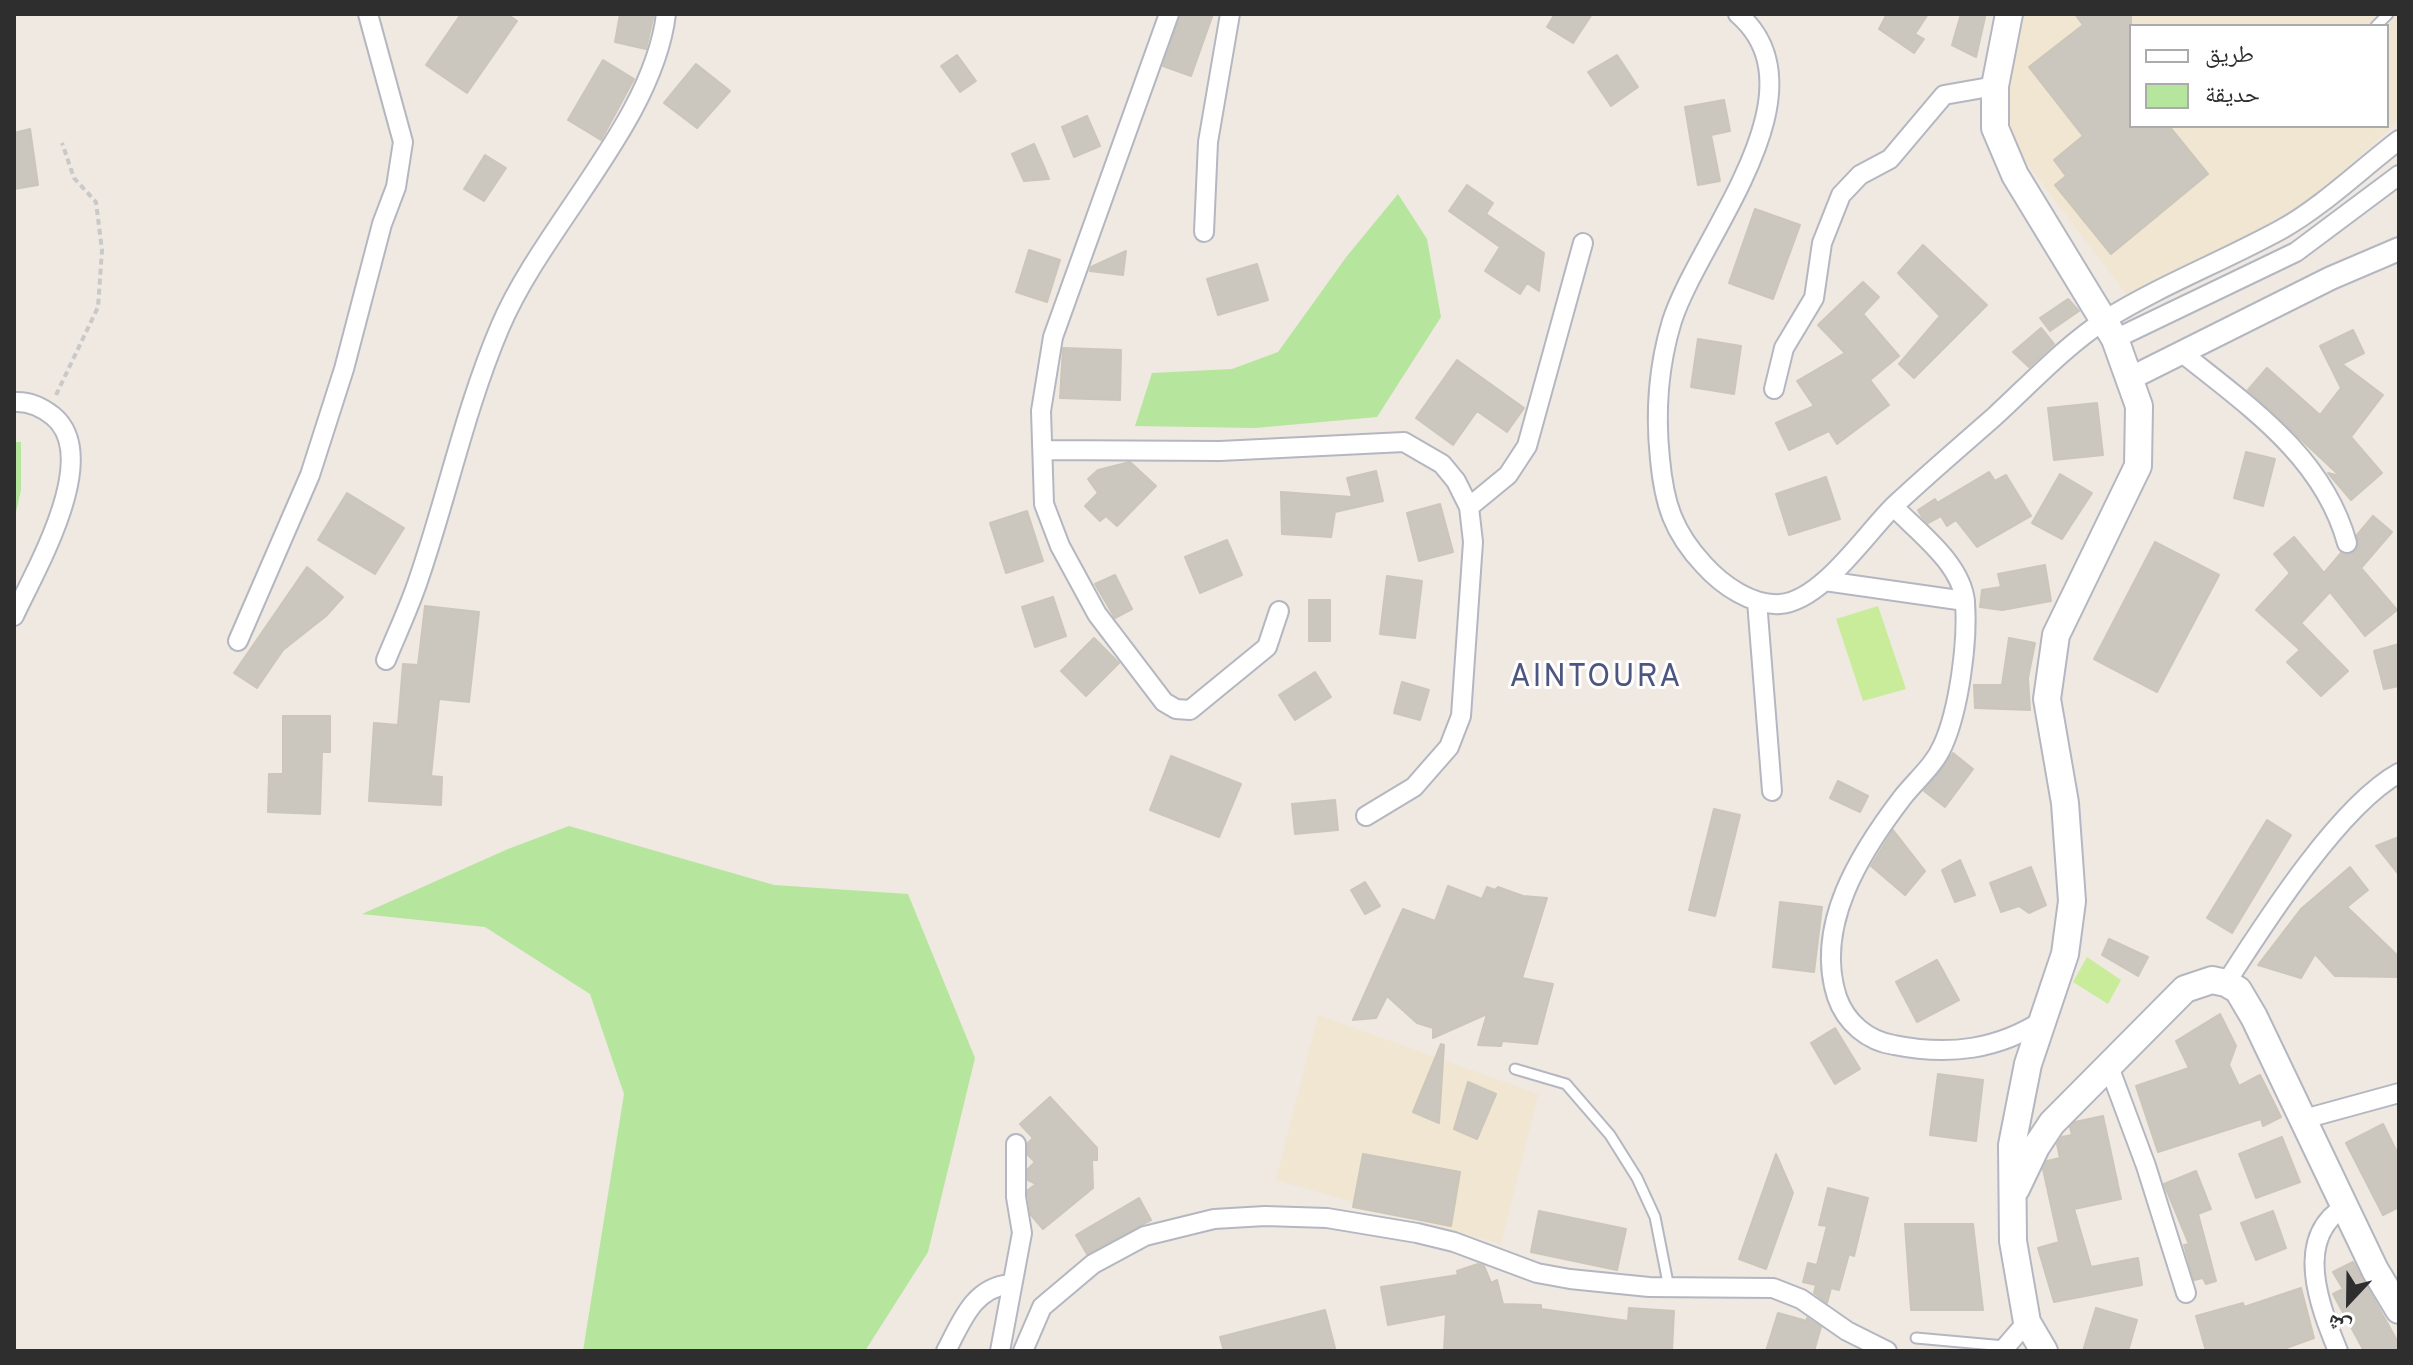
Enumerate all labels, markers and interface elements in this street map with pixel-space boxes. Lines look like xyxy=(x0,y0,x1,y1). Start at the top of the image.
legend xyxy=(2129,24,2389,128)
text: طريق xyxy=(2205,41,2254,71)
text: حديقة xyxy=(2205,81,2260,111)
district label: AINTOURA xyxy=(1509,661,1683,699)
north arrow xyxy=(2309,1261,2389,1341)
text: ش xyxy=(2324,1307,2356,1341)

